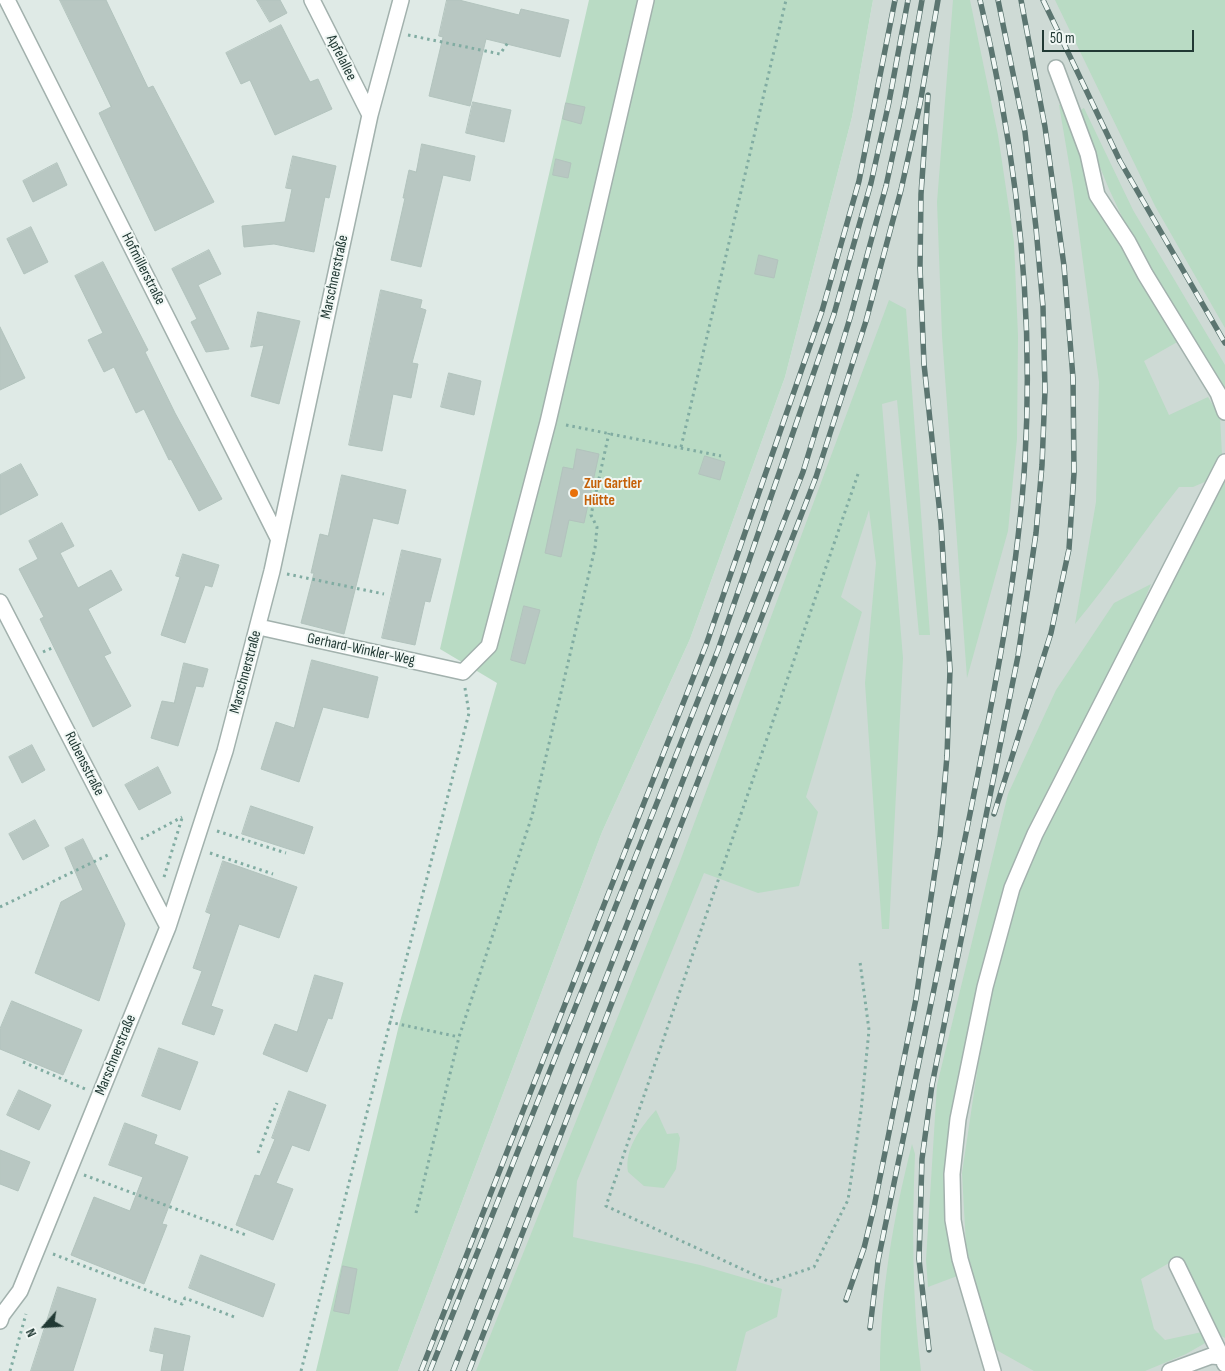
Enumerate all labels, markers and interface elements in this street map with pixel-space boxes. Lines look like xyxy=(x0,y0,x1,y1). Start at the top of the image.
scale bar xyxy=(1045,20,1198,52)
text: 50 m xyxy=(1050,29,1075,48)
street label: Apfelallee xyxy=(322,32,360,84)
street label: Hofmillerstraße xyxy=(117,230,169,308)
street label: Marschnerstraße xyxy=(317,233,353,321)
place label: Zur Gartler Hütte xyxy=(584,475,642,510)
marker: Zur Gartler Hütte xyxy=(568,487,580,499)
street label: Marschnerstraße xyxy=(226,629,266,715)
street label: Gerhard-Winkler-Weg xyxy=(305,630,417,670)
street label: Rubensstraße xyxy=(60,729,108,799)
street label: Marschnerstraße xyxy=(92,1012,140,1098)
north arrow xyxy=(20,1301,70,1351)
text: N xyxy=(22,1326,40,1340)

